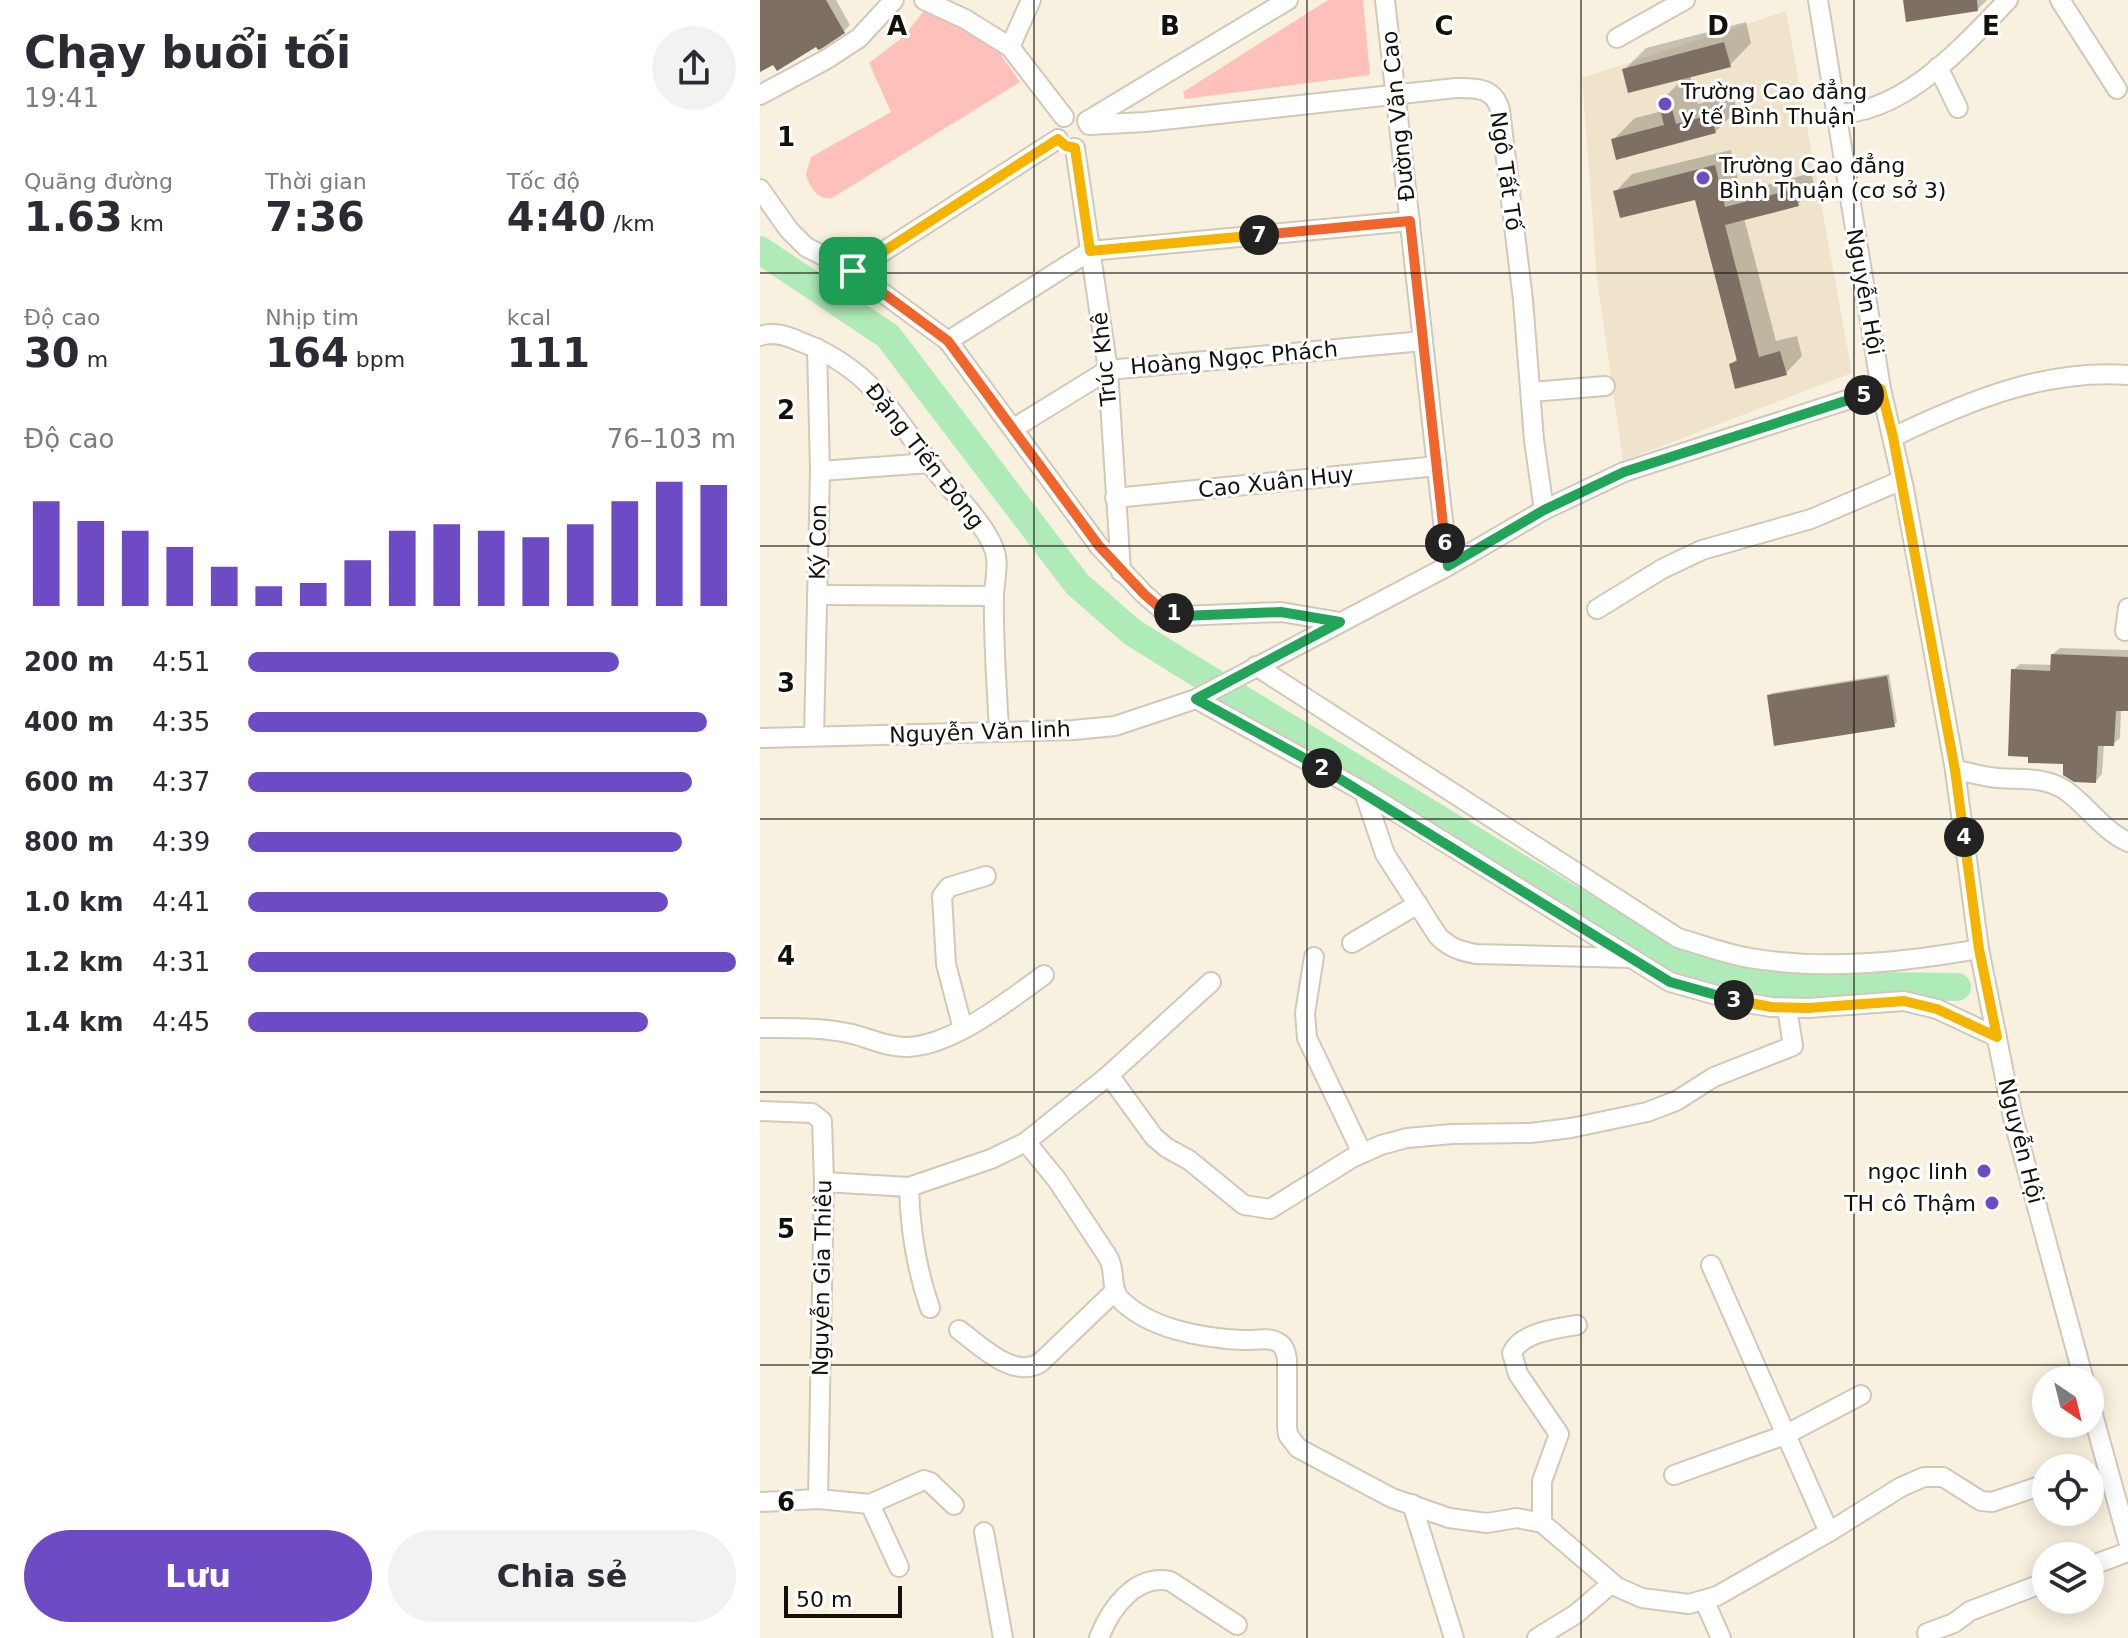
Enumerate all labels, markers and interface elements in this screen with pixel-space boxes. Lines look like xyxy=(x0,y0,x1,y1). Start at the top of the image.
text: A xyxy=(887,11,907,41)
text: B xyxy=(1160,11,1180,41)
text: C xyxy=(1434,11,1454,41)
text: D xyxy=(1707,11,1729,41)
text: E xyxy=(1982,11,2000,41)
button: share xyxy=(652,26,736,110)
text: Chạy buổi tối xyxy=(24,27,351,78)
street label: Đường Văn Cao xyxy=(1377,30,1419,202)
place label: Trường Cao đẳng y tế Bình Thuận xyxy=(1680,79,1867,129)
text: 19:41 xyxy=(24,83,99,113)
marker: Trường Cao đẳng y tế Bình Thuận xyxy=(1656,95,1674,113)
street label: Ngô Tất Tố xyxy=(1485,110,1527,233)
text: 1 xyxy=(777,122,795,152)
place label: Trường Cao đẳng Bình Thuận (cơ sở 3) xyxy=(1718,153,1946,203)
text: Quãng đường xyxy=(24,169,173,194)
text: Thời gian xyxy=(265,169,367,194)
text: Tốc độ xyxy=(507,169,580,194)
marker: Trường Cao đẳng Bình Thuận (cơ sở 3) xyxy=(1694,169,1712,187)
text: 1.63 xyxy=(24,194,123,240)
text: 7:36 xyxy=(265,194,365,240)
text: 4:40 xyxy=(507,194,606,240)
text: km xyxy=(123,211,164,236)
text: /km xyxy=(606,211,655,236)
pin: 7 xyxy=(1239,215,1279,255)
text: 7 xyxy=(1251,222,1267,247)
street label: Nguyễn Hội xyxy=(1842,227,1888,357)
pin xyxy=(819,237,887,305)
icon: arrive xyxy=(831,249,875,293)
text: Độ cao xyxy=(24,305,101,330)
text: Nhịp tim xyxy=(265,305,359,330)
text: kcal xyxy=(507,305,551,330)
street label: Trúc Khê xyxy=(1087,311,1121,408)
text: 30 xyxy=(24,330,80,376)
text: 164 xyxy=(265,330,349,376)
text: 111 xyxy=(507,330,590,376)
street label: Hoàng Ngọc Phách xyxy=(1129,336,1339,380)
text: m xyxy=(80,347,108,372)
text: bpm xyxy=(349,347,405,372)
pin: 5 xyxy=(1844,375,1884,415)
street label: Đặng Tiến Đông xyxy=(861,378,989,534)
text: 5 xyxy=(1856,382,1872,407)
text: 2 xyxy=(777,395,795,425)
text: Độ cao xyxy=(24,424,114,454)
text: 76–103 m xyxy=(607,424,736,454)
street label: Cao Xuân Huy xyxy=(1197,461,1355,503)
street label: Ký Con xyxy=(805,504,831,580)
pin: 6 xyxy=(1425,523,1465,563)
text: 6 xyxy=(1437,530,1453,555)
pin: 1 xyxy=(1154,593,1194,633)
text: 1 xyxy=(1166,600,1182,625)
text: 200 m xyxy=(24,647,114,677)
text: 4:51 xyxy=(152,647,210,677)
text: 3 xyxy=(777,668,795,698)
text: 400 m xyxy=(24,707,114,737)
text: 4:35 xyxy=(152,707,210,737)
street label: Nguyễn Văn linh xyxy=(889,716,1071,748)
pin: 2 xyxy=(1302,748,1342,788)
text: 2 xyxy=(1314,755,1330,780)
text: 600 m xyxy=(24,767,114,797)
text: 4:37 xyxy=(152,767,210,797)
pin: 4 xyxy=(1944,817,1984,857)
text: 4 xyxy=(1956,824,1972,849)
text: 800 m xyxy=(24,827,114,857)
text: 4:39 xyxy=(152,827,210,857)
text: 1.0 km xyxy=(24,887,124,917)
text: 4:41 xyxy=(152,887,210,917)
text: 4 xyxy=(777,941,795,971)
text: 1.2 km xyxy=(24,947,124,977)
text: 4:31 xyxy=(152,947,210,977)
pin: 3 xyxy=(1714,980,1754,1020)
text: 3 xyxy=(1726,987,1742,1012)
text: 1.4 km xyxy=(24,1007,124,1037)
text: 4:45 xyxy=(152,1007,210,1037)
street label: Nguyễn Hội xyxy=(1993,1076,2049,1206)
place label: ngọc linh xyxy=(1867,1159,1968,1184)
marker: ngọc linh xyxy=(1975,1162,1993,1180)
street label: Nguyễn Gia Thiều xyxy=(808,1180,836,1376)
place label: TH cô Thậm xyxy=(1843,1191,1976,1216)
marker: TH cô Thậm xyxy=(1983,1194,2001,1212)
text: 5 xyxy=(777,1214,795,1244)
north arrow xyxy=(2032,1366,2104,1438)
map controls xyxy=(2032,1366,2104,1614)
button: locate xyxy=(2032,1454,2104,1526)
text: 6 xyxy=(777,1487,795,1517)
button: Lưu xyxy=(24,1530,372,1622)
button: Chia sẻ xyxy=(388,1530,736,1622)
button: layers xyxy=(2032,1542,2104,1614)
scale bar xyxy=(784,1582,902,1618)
text: 50 m xyxy=(796,1587,852,1612)

